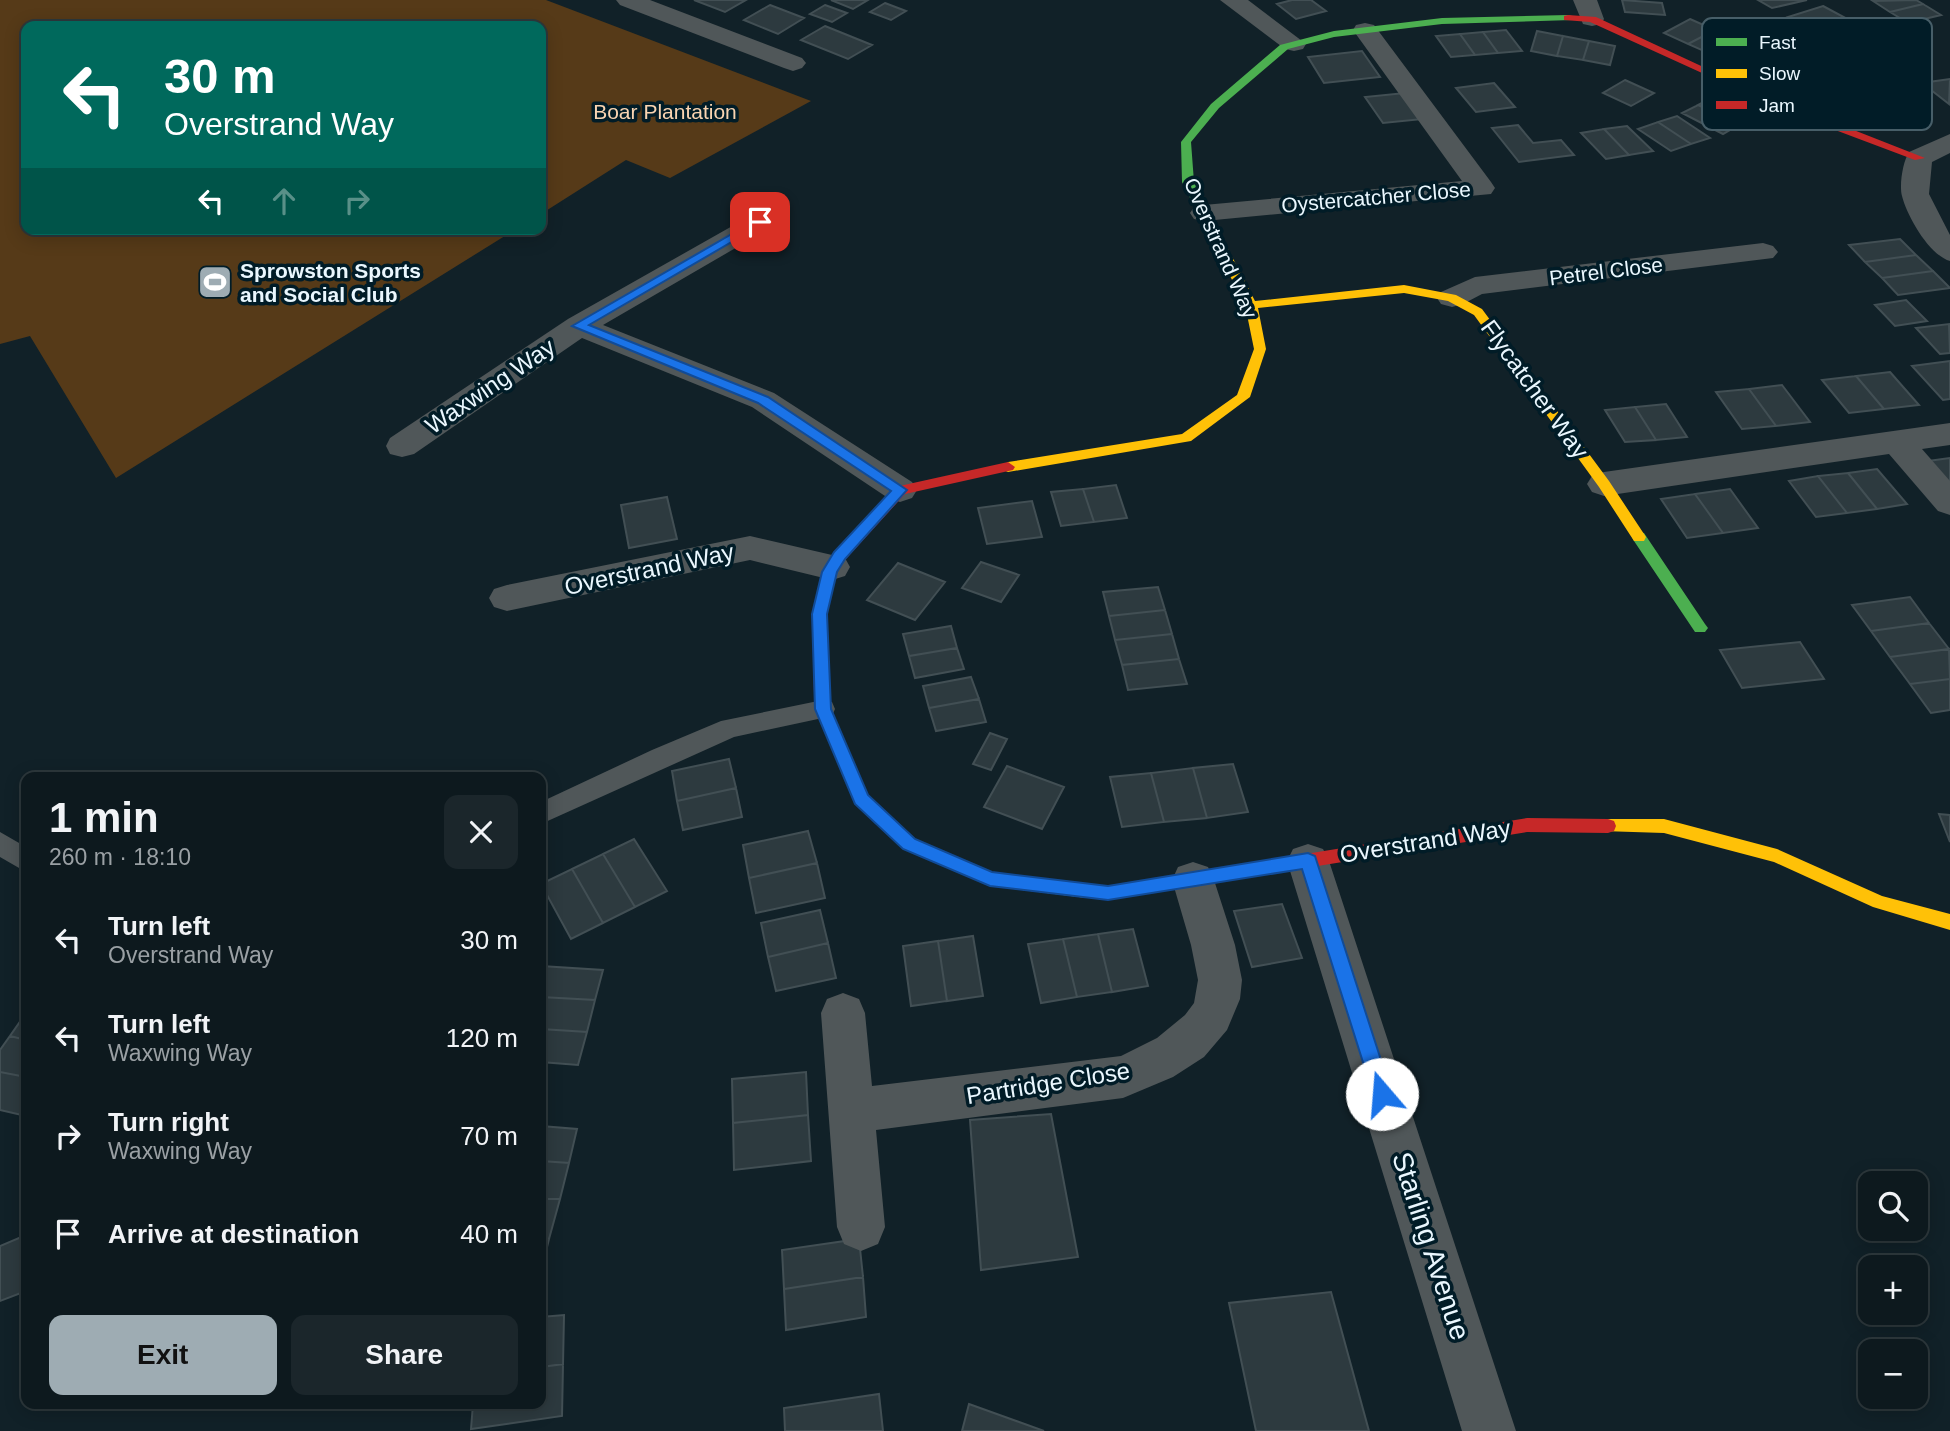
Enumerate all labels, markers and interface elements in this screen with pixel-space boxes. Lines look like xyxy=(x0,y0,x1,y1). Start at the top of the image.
legend xyxy=(1702,18,1932,130)
text: Fast xyxy=(1759,32,1797,53)
icon: left xyxy=(49,49,140,140)
text: 30 m xyxy=(164,49,276,103)
text: Slow xyxy=(1759,63,1800,84)
text: Jam xyxy=(1759,95,1795,116)
park label: Boar Plantation xyxy=(593,100,737,123)
text: Overstrand Way xyxy=(164,106,394,142)
street label: Overstrand Way xyxy=(1180,174,1262,322)
street label: Oystercatcher Close xyxy=(1280,177,1472,217)
icon: left xyxy=(192,182,230,220)
icon: ahead xyxy=(265,182,303,220)
icon: right xyxy=(338,182,376,220)
pin xyxy=(730,192,790,252)
icon: arrive xyxy=(741,203,779,241)
street label: Petrel Close xyxy=(1548,253,1664,289)
place label: Sprowston Sports and Social Club xyxy=(240,259,421,306)
sports icon: Sprowston Sports and Social Club xyxy=(196,263,234,301)
street label: Flycatcher Way xyxy=(1476,315,1594,463)
street label: Waxwing Way xyxy=(420,333,560,439)
street label: Overstrand Way xyxy=(562,538,736,600)
text: 1 min xyxy=(49,794,159,841)
button: close xyxy=(444,795,518,869)
street label: Overstrand Way xyxy=(1338,814,1512,868)
text: 260 m · 18:10 xyxy=(49,844,191,870)
text: Turn left xyxy=(108,911,210,941)
icon: left xyxy=(49,921,87,959)
text: 30 m xyxy=(460,925,518,955)
text: Overstrand Way xyxy=(108,942,273,968)
text: Turn left xyxy=(108,1009,210,1039)
icon: left xyxy=(49,1019,87,1057)
text: 120 m xyxy=(446,1023,518,1053)
text: Waxwing Way xyxy=(108,1040,252,1066)
street label: Partridge Close xyxy=(964,1057,1132,1109)
position arrow xyxy=(1345,1057,1419,1131)
text: Turn right xyxy=(108,1107,229,1137)
icon: right xyxy=(49,1117,87,1155)
text: 70 m xyxy=(460,1121,518,1151)
text: Waxwing Way xyxy=(108,1138,252,1164)
street label: Starling Avenue xyxy=(1386,1148,1476,1344)
map controls xyxy=(1858,1171,1928,1409)
button: search xyxy=(1858,1171,1928,1241)
icon: arrive xyxy=(49,1215,87,1253)
text: Arrive at destination xyxy=(108,1219,359,1249)
text: 40 m xyxy=(460,1219,518,1249)
button: + xyxy=(1858,1255,1928,1325)
button: Exit xyxy=(49,1315,277,1395)
button: Share xyxy=(291,1315,518,1395)
button: − xyxy=(1858,1339,1928,1409)

